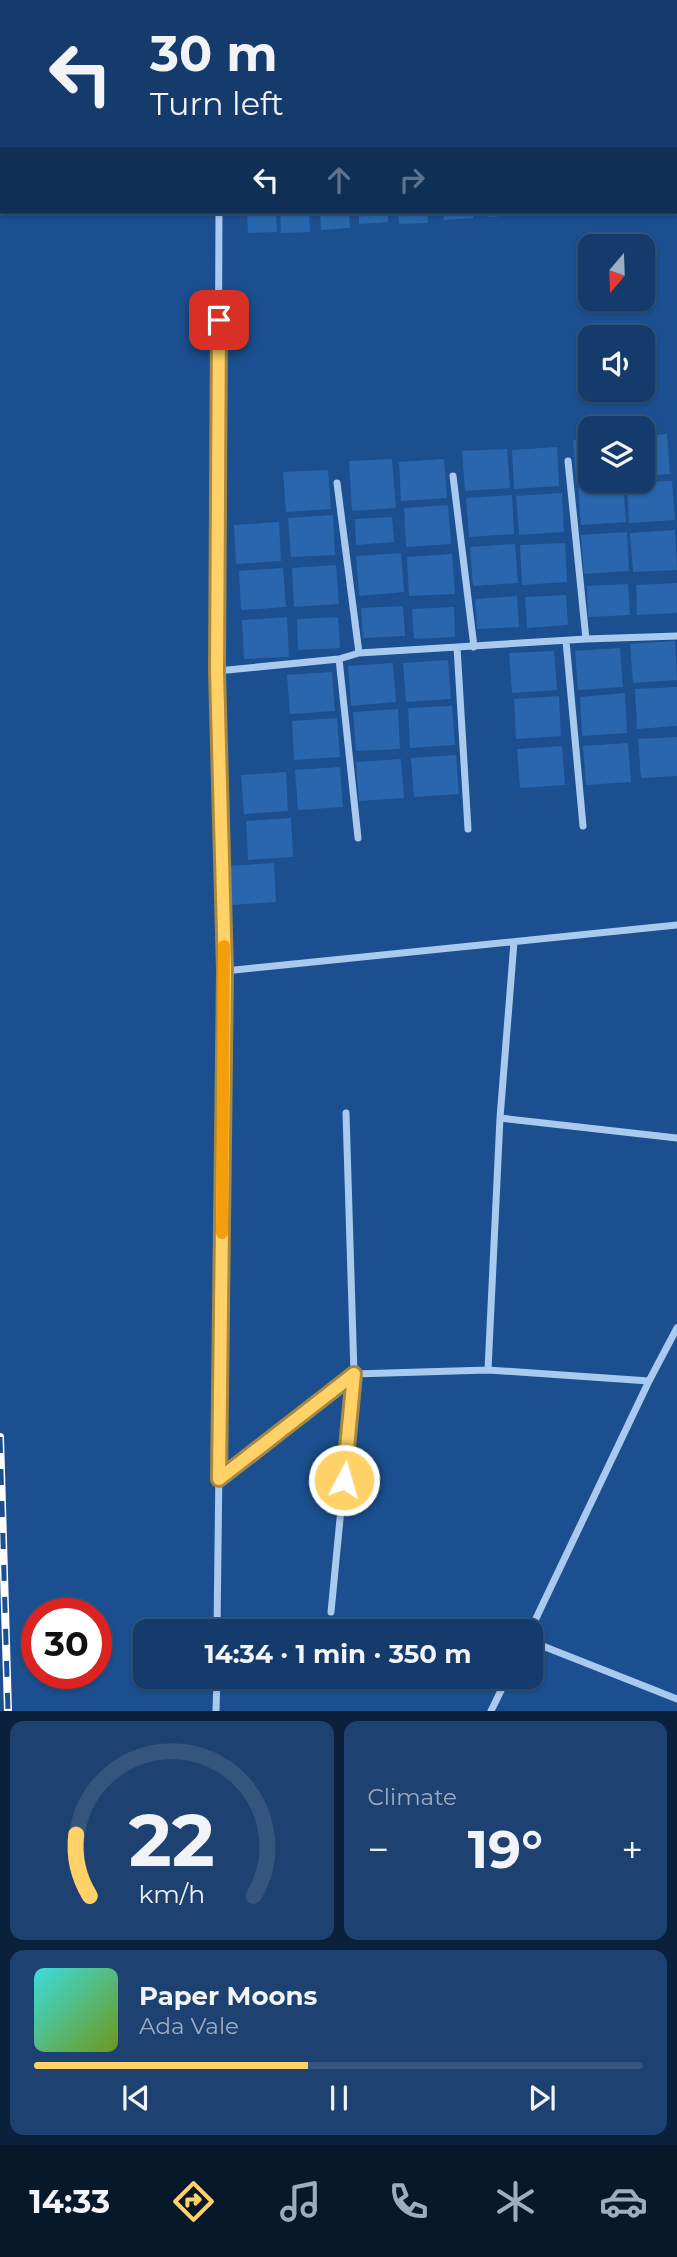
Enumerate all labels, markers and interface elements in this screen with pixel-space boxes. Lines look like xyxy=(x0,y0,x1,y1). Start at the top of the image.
text: 30 m xyxy=(150,24,278,83)
icon: left xyxy=(35,28,126,119)
text: Turn left xyxy=(150,84,284,123)
icon: left xyxy=(247,161,285,199)
icon: ahead xyxy=(320,161,358,199)
icon: right xyxy=(393,161,431,199)
north arrow xyxy=(578,234,654,312)
map controls xyxy=(578,234,655,493)
pin xyxy=(189,290,249,350)
icon: arrive xyxy=(200,301,238,339)
button: sound xyxy=(578,325,655,402)
button: layers xyxy=(578,416,655,493)
position arrow xyxy=(307,1443,381,1517)
speed limit sign: 30 xyxy=(21,1598,112,1689)
text: 14:34 · 1 min · 350 m xyxy=(204,1638,472,1670)
text: Climate xyxy=(368,1783,457,1811)
text: 22 xyxy=(129,1797,215,1885)
text: 19° xyxy=(468,1818,543,1881)
text: − xyxy=(368,1826,389,1873)
text: + xyxy=(621,1826,643,1873)
text: km/h xyxy=(138,1879,205,1909)
text: Paper Moons xyxy=(139,1980,317,2012)
text: Ada Vale xyxy=(139,2012,239,2040)
icon: previous xyxy=(117,2079,155,2117)
icon: pause xyxy=(320,2079,358,2117)
icon: next xyxy=(523,2079,561,2117)
icon: directions xyxy=(169,2177,218,2226)
icon: music xyxy=(276,2177,325,2226)
icon: phone xyxy=(384,2177,433,2226)
icon: climate xyxy=(491,2177,540,2226)
icon: car xyxy=(599,2177,648,2226)
text: 14:33 xyxy=(29,2182,110,2221)

